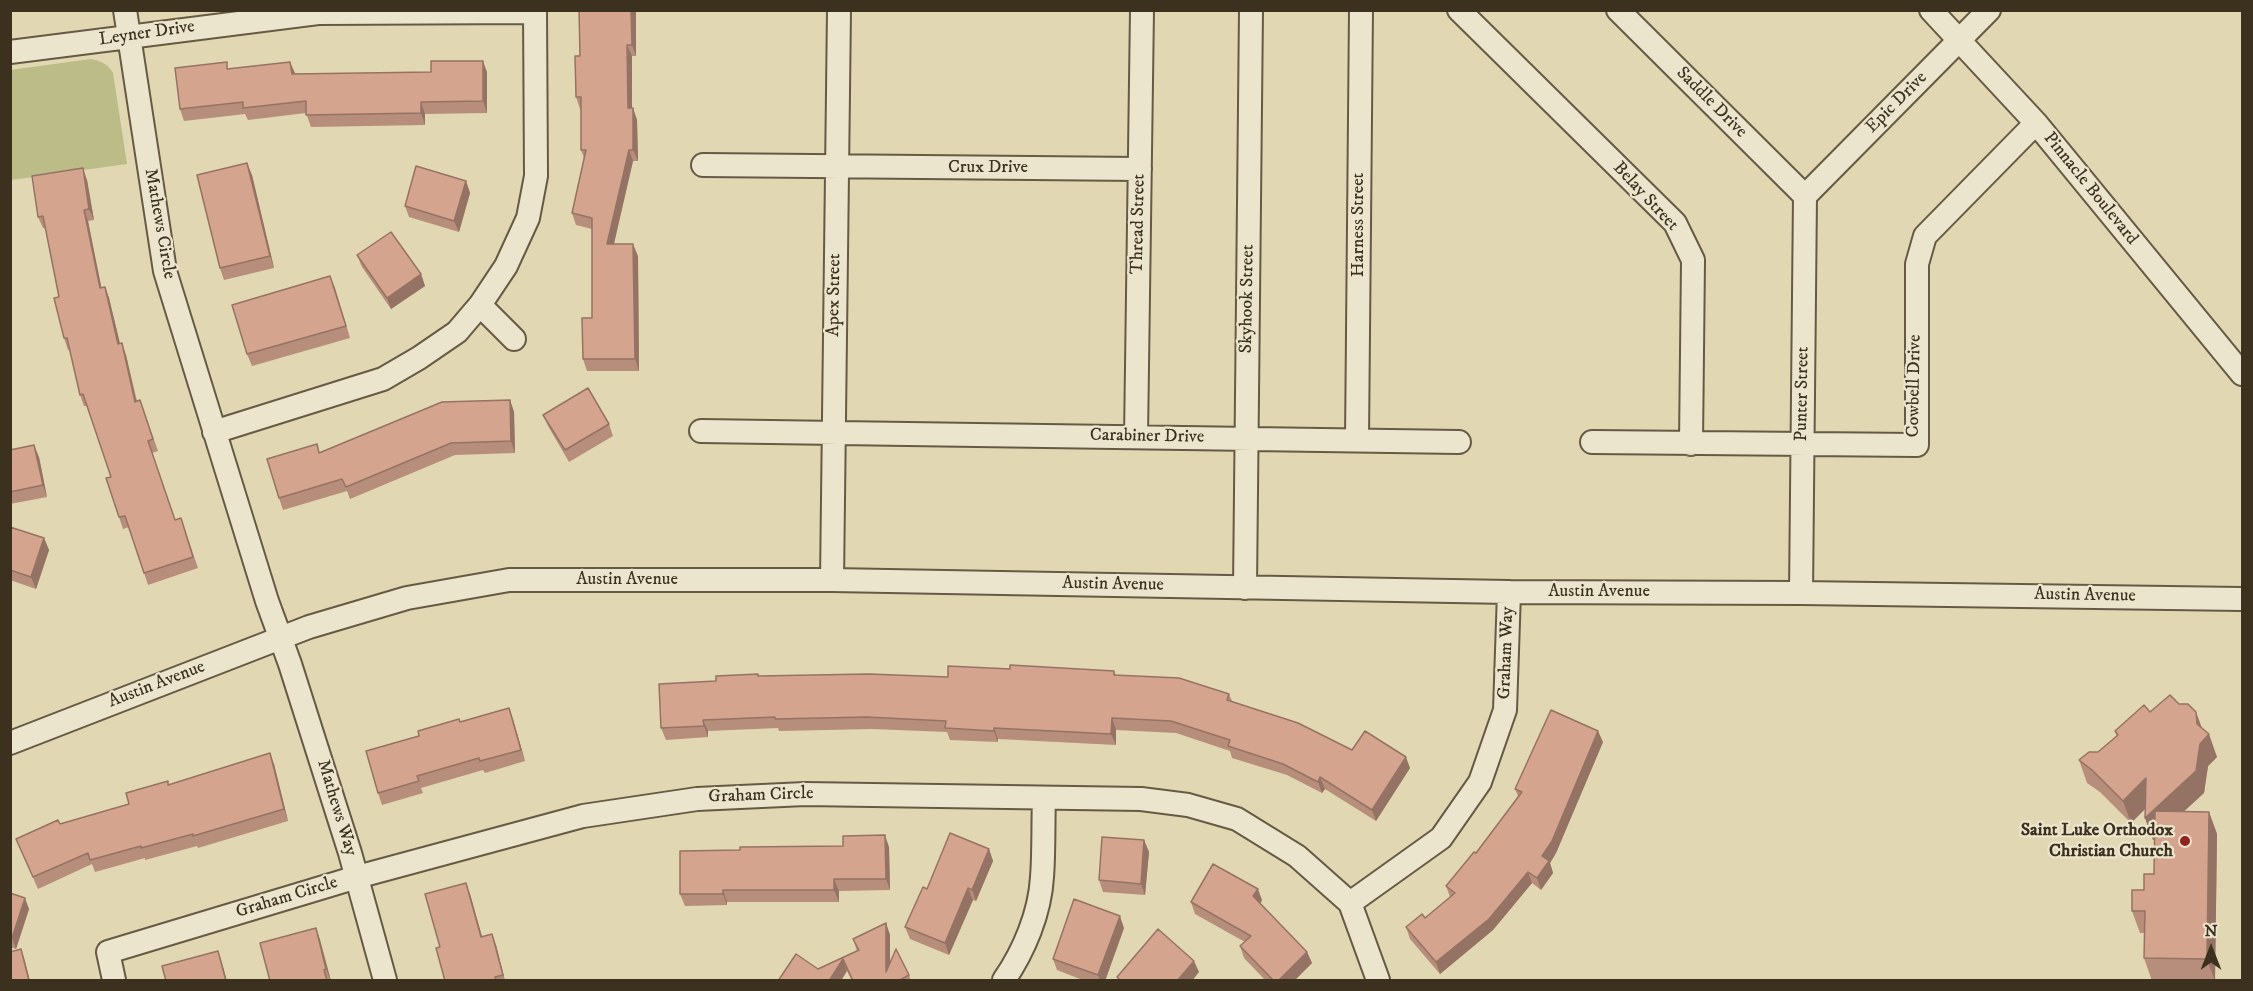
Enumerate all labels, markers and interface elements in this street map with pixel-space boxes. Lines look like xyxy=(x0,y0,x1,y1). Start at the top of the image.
street label: Leyner Drive xyxy=(98,17,196,51)
street label: Saddle Drive xyxy=(1671,63,1751,143)
street label: Epic Drive xyxy=(1862,68,1932,138)
street label: Pinnacle Boulevard xyxy=(2038,128,2142,250)
street label: Crux Drive xyxy=(948,157,1028,179)
street label: Belay Street xyxy=(1608,158,1682,236)
street label: Mathews Circle xyxy=(139,167,179,281)
street label: Harness Street xyxy=(1348,173,1370,277)
street label: Thread Street xyxy=(1127,174,1151,274)
street label: Skyhook Street xyxy=(1236,244,1260,354)
street label: Apex Street xyxy=(823,253,847,337)
street label: Cowbell Drive xyxy=(1903,334,1927,438)
street label: Punter Street xyxy=(1791,346,1815,442)
street label: Carabiner Drive xyxy=(1090,425,1204,449)
street label: Austin Avenue xyxy=(576,569,678,591)
street label: Austin Avenue xyxy=(1062,573,1164,597)
street label: Austin Avenue xyxy=(1548,581,1650,603)
street label: Austin Avenue xyxy=(2034,584,2136,608)
street label: Graham Way xyxy=(1495,606,1519,700)
street label: Austin Avenue xyxy=(106,657,208,713)
street label: Mathews Way xyxy=(311,757,361,859)
street label: Graham Circle xyxy=(708,783,814,809)
place label: Saint Luke Orthodox Christian Church xyxy=(2021,820,2173,862)
marker: Saint Luke Orthodox Christian Church xyxy=(2178,834,2192,848)
street label: Graham Circle xyxy=(234,872,340,924)
north arrow xyxy=(2181,919,2241,979)
text: N xyxy=(2204,921,2218,941)

